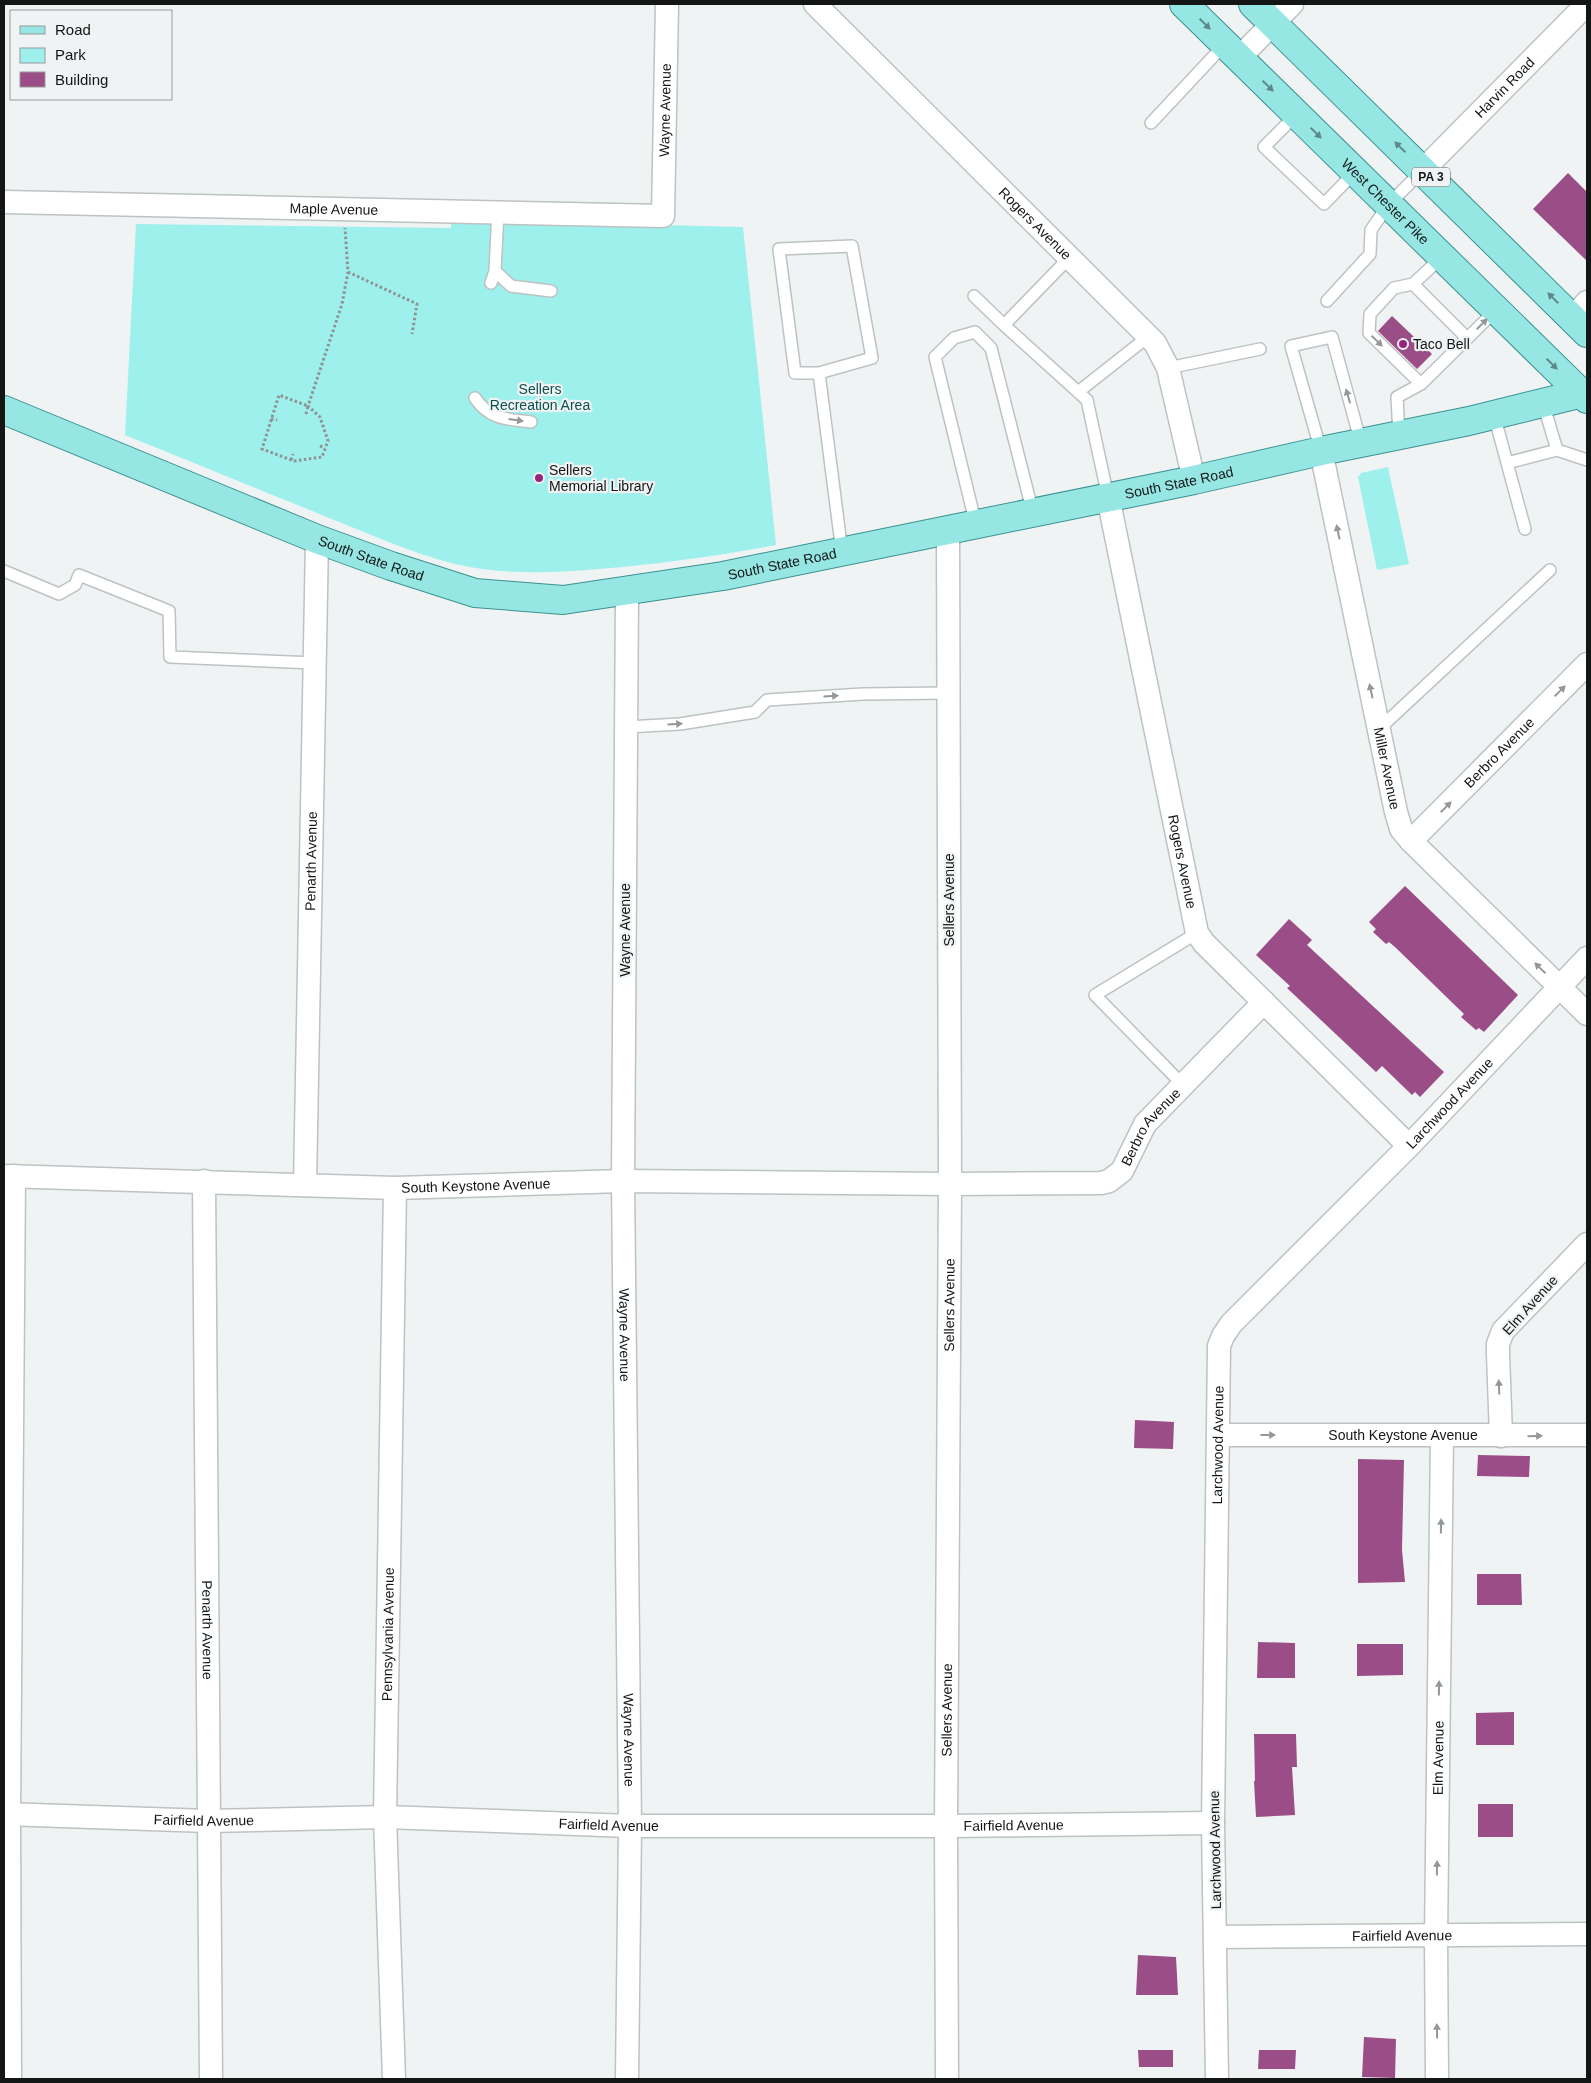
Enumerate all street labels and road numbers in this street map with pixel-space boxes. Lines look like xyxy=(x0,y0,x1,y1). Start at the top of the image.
street label: Harvin Road xyxy=(1471,54,1538,121)
street label: Wayne Avenue xyxy=(656,63,674,157)
street label: West Chester Pike xyxy=(1338,155,1432,248)
road number: PA 3 xyxy=(1412,168,1450,186)
street label: Rogers Avenue xyxy=(996,184,1075,263)
street label: Maple Avenue xyxy=(289,200,379,218)
street label: South State Road xyxy=(1123,463,1235,502)
street label: South State Road xyxy=(316,532,426,584)
street label: South State Road xyxy=(726,545,838,583)
street label: Berbro Avenue xyxy=(1461,714,1538,791)
street label: Miller Avenue xyxy=(1371,726,1403,811)
street label: Penarth Avenue xyxy=(302,811,320,911)
street label: Rogers Avenue xyxy=(1165,813,1200,910)
street label: Sellers Avenue xyxy=(941,853,957,947)
street label: Wayne Avenue xyxy=(617,883,633,977)
street label: Larchwood Avenue xyxy=(1403,1054,1496,1152)
street label: Berbro Avenue xyxy=(1118,1085,1184,1168)
street label: South Keystone Avenue xyxy=(401,1175,551,1196)
street label: Sellers Avenue xyxy=(941,1258,958,1352)
street label: Elm Avenue xyxy=(1499,1272,1561,1338)
street label: Wayne Avenue xyxy=(616,1288,633,1382)
street label: Larchwood Avenue xyxy=(1209,1385,1227,1505)
street label: South Keystone Avenue xyxy=(1328,1427,1478,1443)
street label: Pennsylvania Avenue xyxy=(379,1567,397,1701)
street label: Penarth Avenue xyxy=(199,1580,216,1680)
street label: Sellers Avenue xyxy=(938,1663,955,1757)
street label: Wayne Avenue xyxy=(621,1693,638,1787)
street label: Elm Avenue xyxy=(1430,1720,1447,1795)
street label: Larchwood Avenue xyxy=(1206,1790,1224,1910)
street label: Fairfield Avenue xyxy=(153,1811,254,1829)
street label: Fairfield Avenue xyxy=(558,1815,659,1834)
street label: Fairfield Avenue xyxy=(963,1817,1064,1834)
street label: Fairfield Avenue xyxy=(1352,1927,1452,1944)

